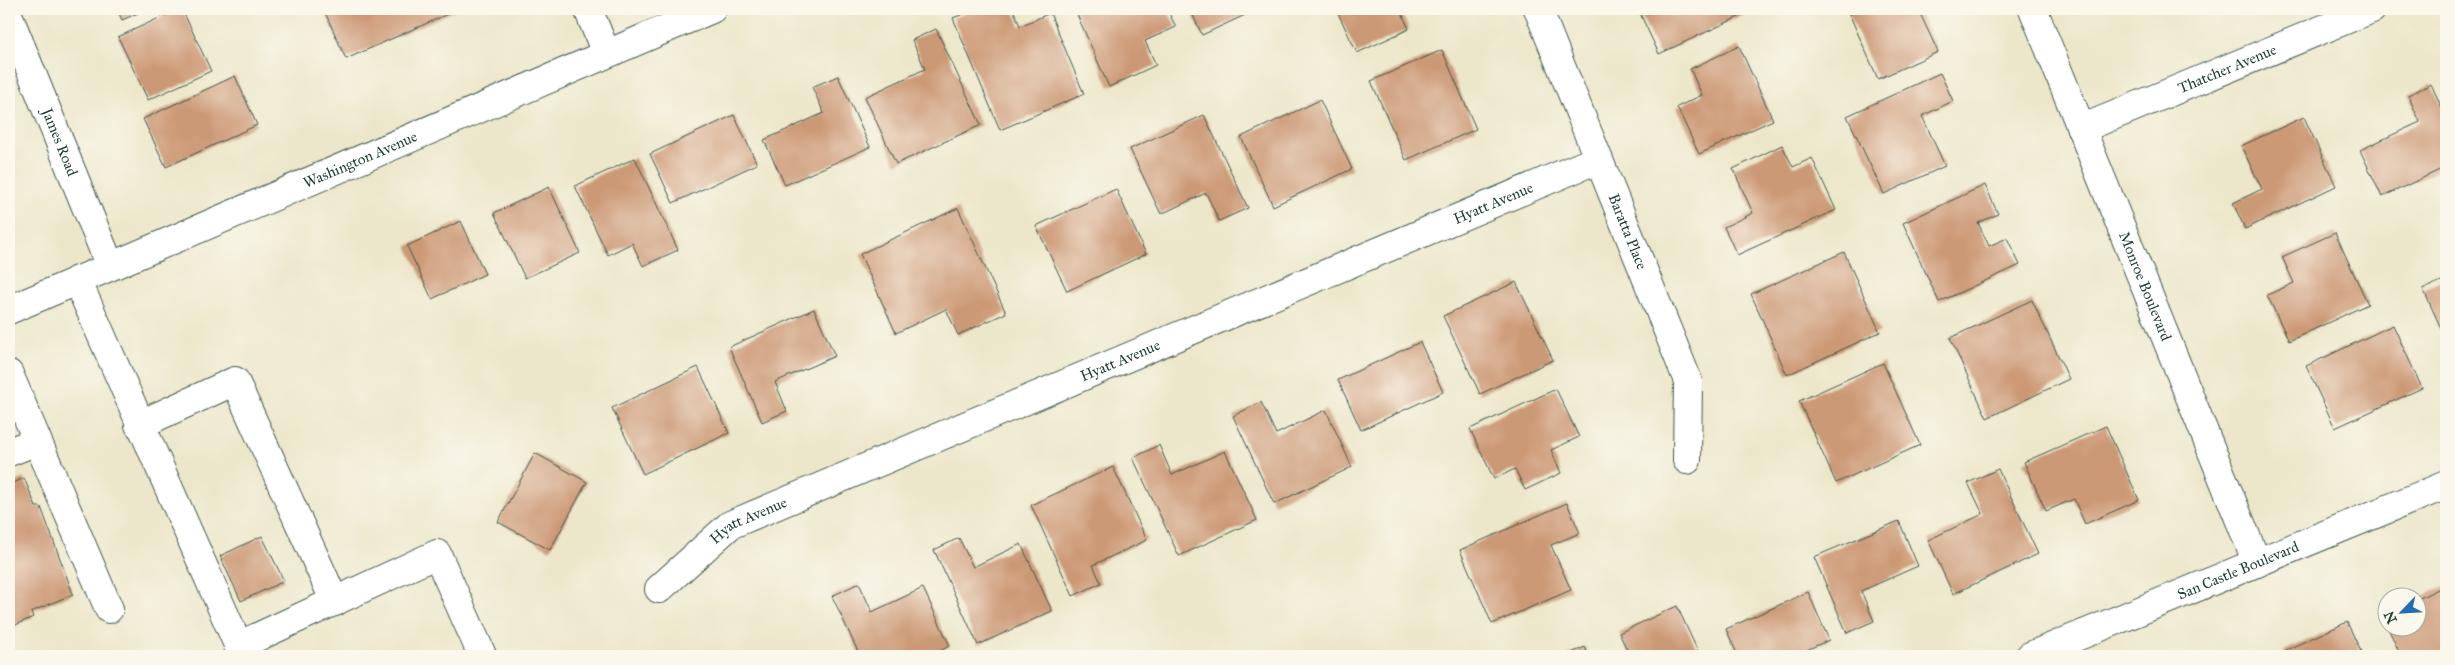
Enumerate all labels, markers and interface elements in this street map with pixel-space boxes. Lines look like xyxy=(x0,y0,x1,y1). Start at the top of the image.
street label: Thatcher Avenue xyxy=(2175,40,2279,97)
street label: James Road xyxy=(36,104,82,179)
street label: Washington Avenue xyxy=(300,127,420,192)
street label: Hyatt Avenue xyxy=(1451,178,1536,228)
street label: Baratta Place xyxy=(1604,191,1651,272)
street label: Monroe Boulevard xyxy=(2115,229,2175,344)
street label: Hyatt Avenue xyxy=(1078,336,1163,385)
street label: Hyatt Avenue xyxy=(706,493,790,548)
street label: San Castle Boulevard xyxy=(2175,537,2302,603)
north arrow xyxy=(2378,588,2428,638)
text: N xyxy=(2380,608,2401,626)

